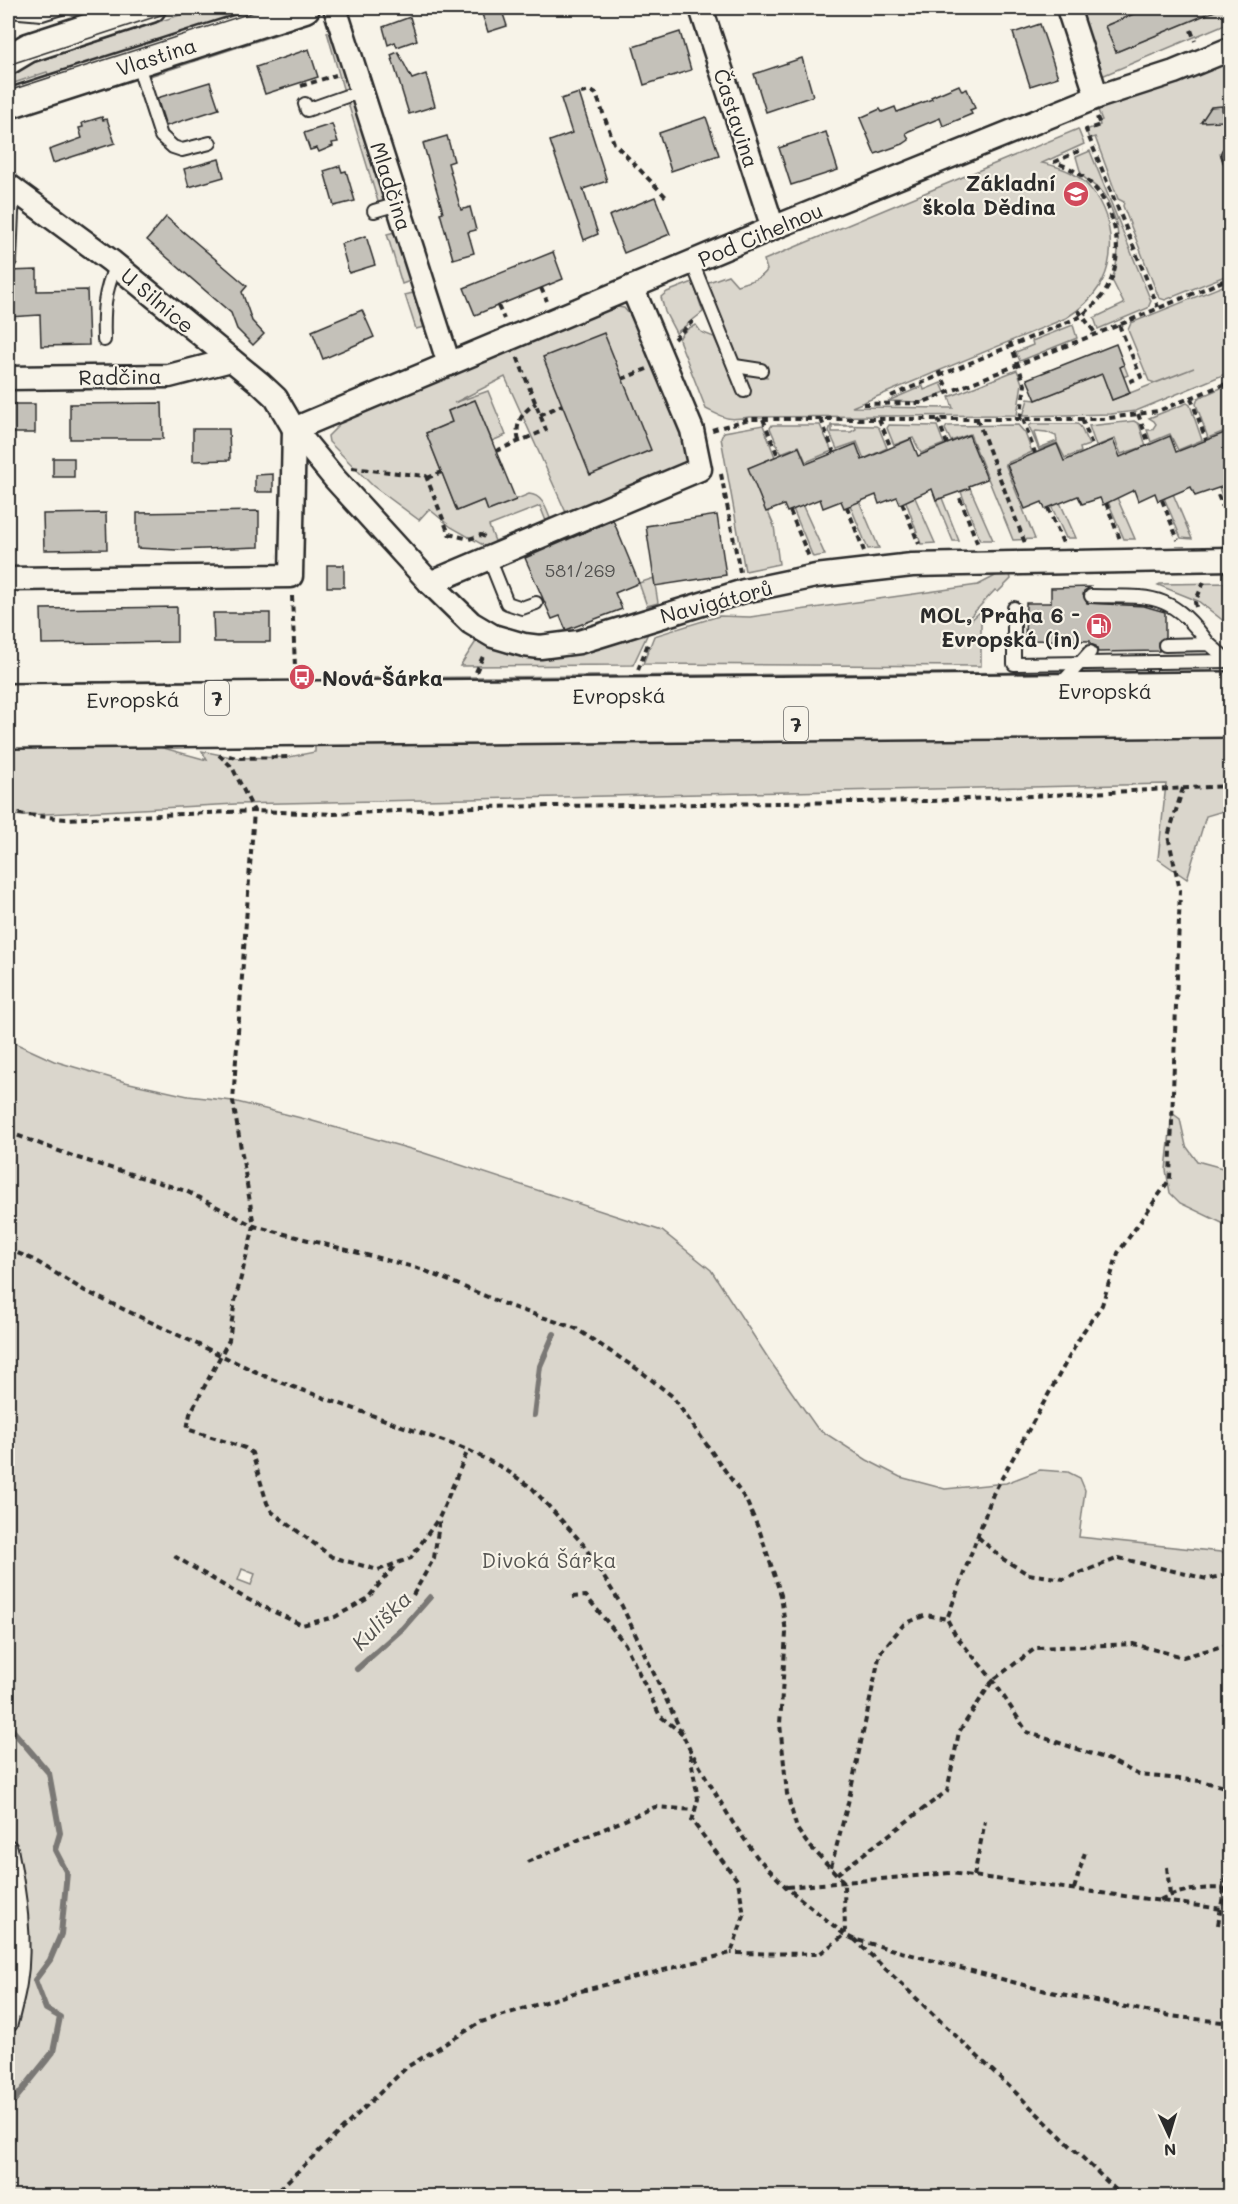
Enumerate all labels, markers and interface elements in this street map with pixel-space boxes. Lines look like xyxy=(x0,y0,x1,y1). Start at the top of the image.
street label: Vlastina xyxy=(113,30,199,82)
street label: Častavina xyxy=(708,65,766,171)
street label: Mladčina xyxy=(365,138,419,234)
place label: Základní škola Dědina xyxy=(922,169,1056,220)
school or university icon: Základní škola Dědina xyxy=(1061,179,1091,209)
street label: Pod Cihelnou xyxy=(694,196,826,272)
street label: U Silnice xyxy=(116,261,200,339)
street label: Radčina xyxy=(78,362,162,390)
house number: 581/269 xyxy=(545,558,616,582)
street label: Navigátorů xyxy=(657,573,775,629)
place label: MOL, Praha 6 - Evropská (in) xyxy=(920,601,1080,652)
fuel station icon: MOL, Praha 6 - Evropská (in) xyxy=(1084,611,1114,641)
bus stop icon: Nová Šárka xyxy=(287,662,317,692)
place label: Nová Šárka xyxy=(322,664,443,691)
street label: Evropská xyxy=(1058,677,1152,704)
road number: 7 xyxy=(205,681,229,715)
street label: Evropská xyxy=(572,681,666,709)
street label: Evropská xyxy=(86,685,180,713)
road number: 7 xyxy=(784,707,808,741)
park label: Divoká Šárka xyxy=(481,1546,617,1573)
water label: Kuliška xyxy=(345,1584,417,1656)
north arrow xyxy=(1139,2105,1199,2165)
text: N xyxy=(1163,2140,1177,2161)

